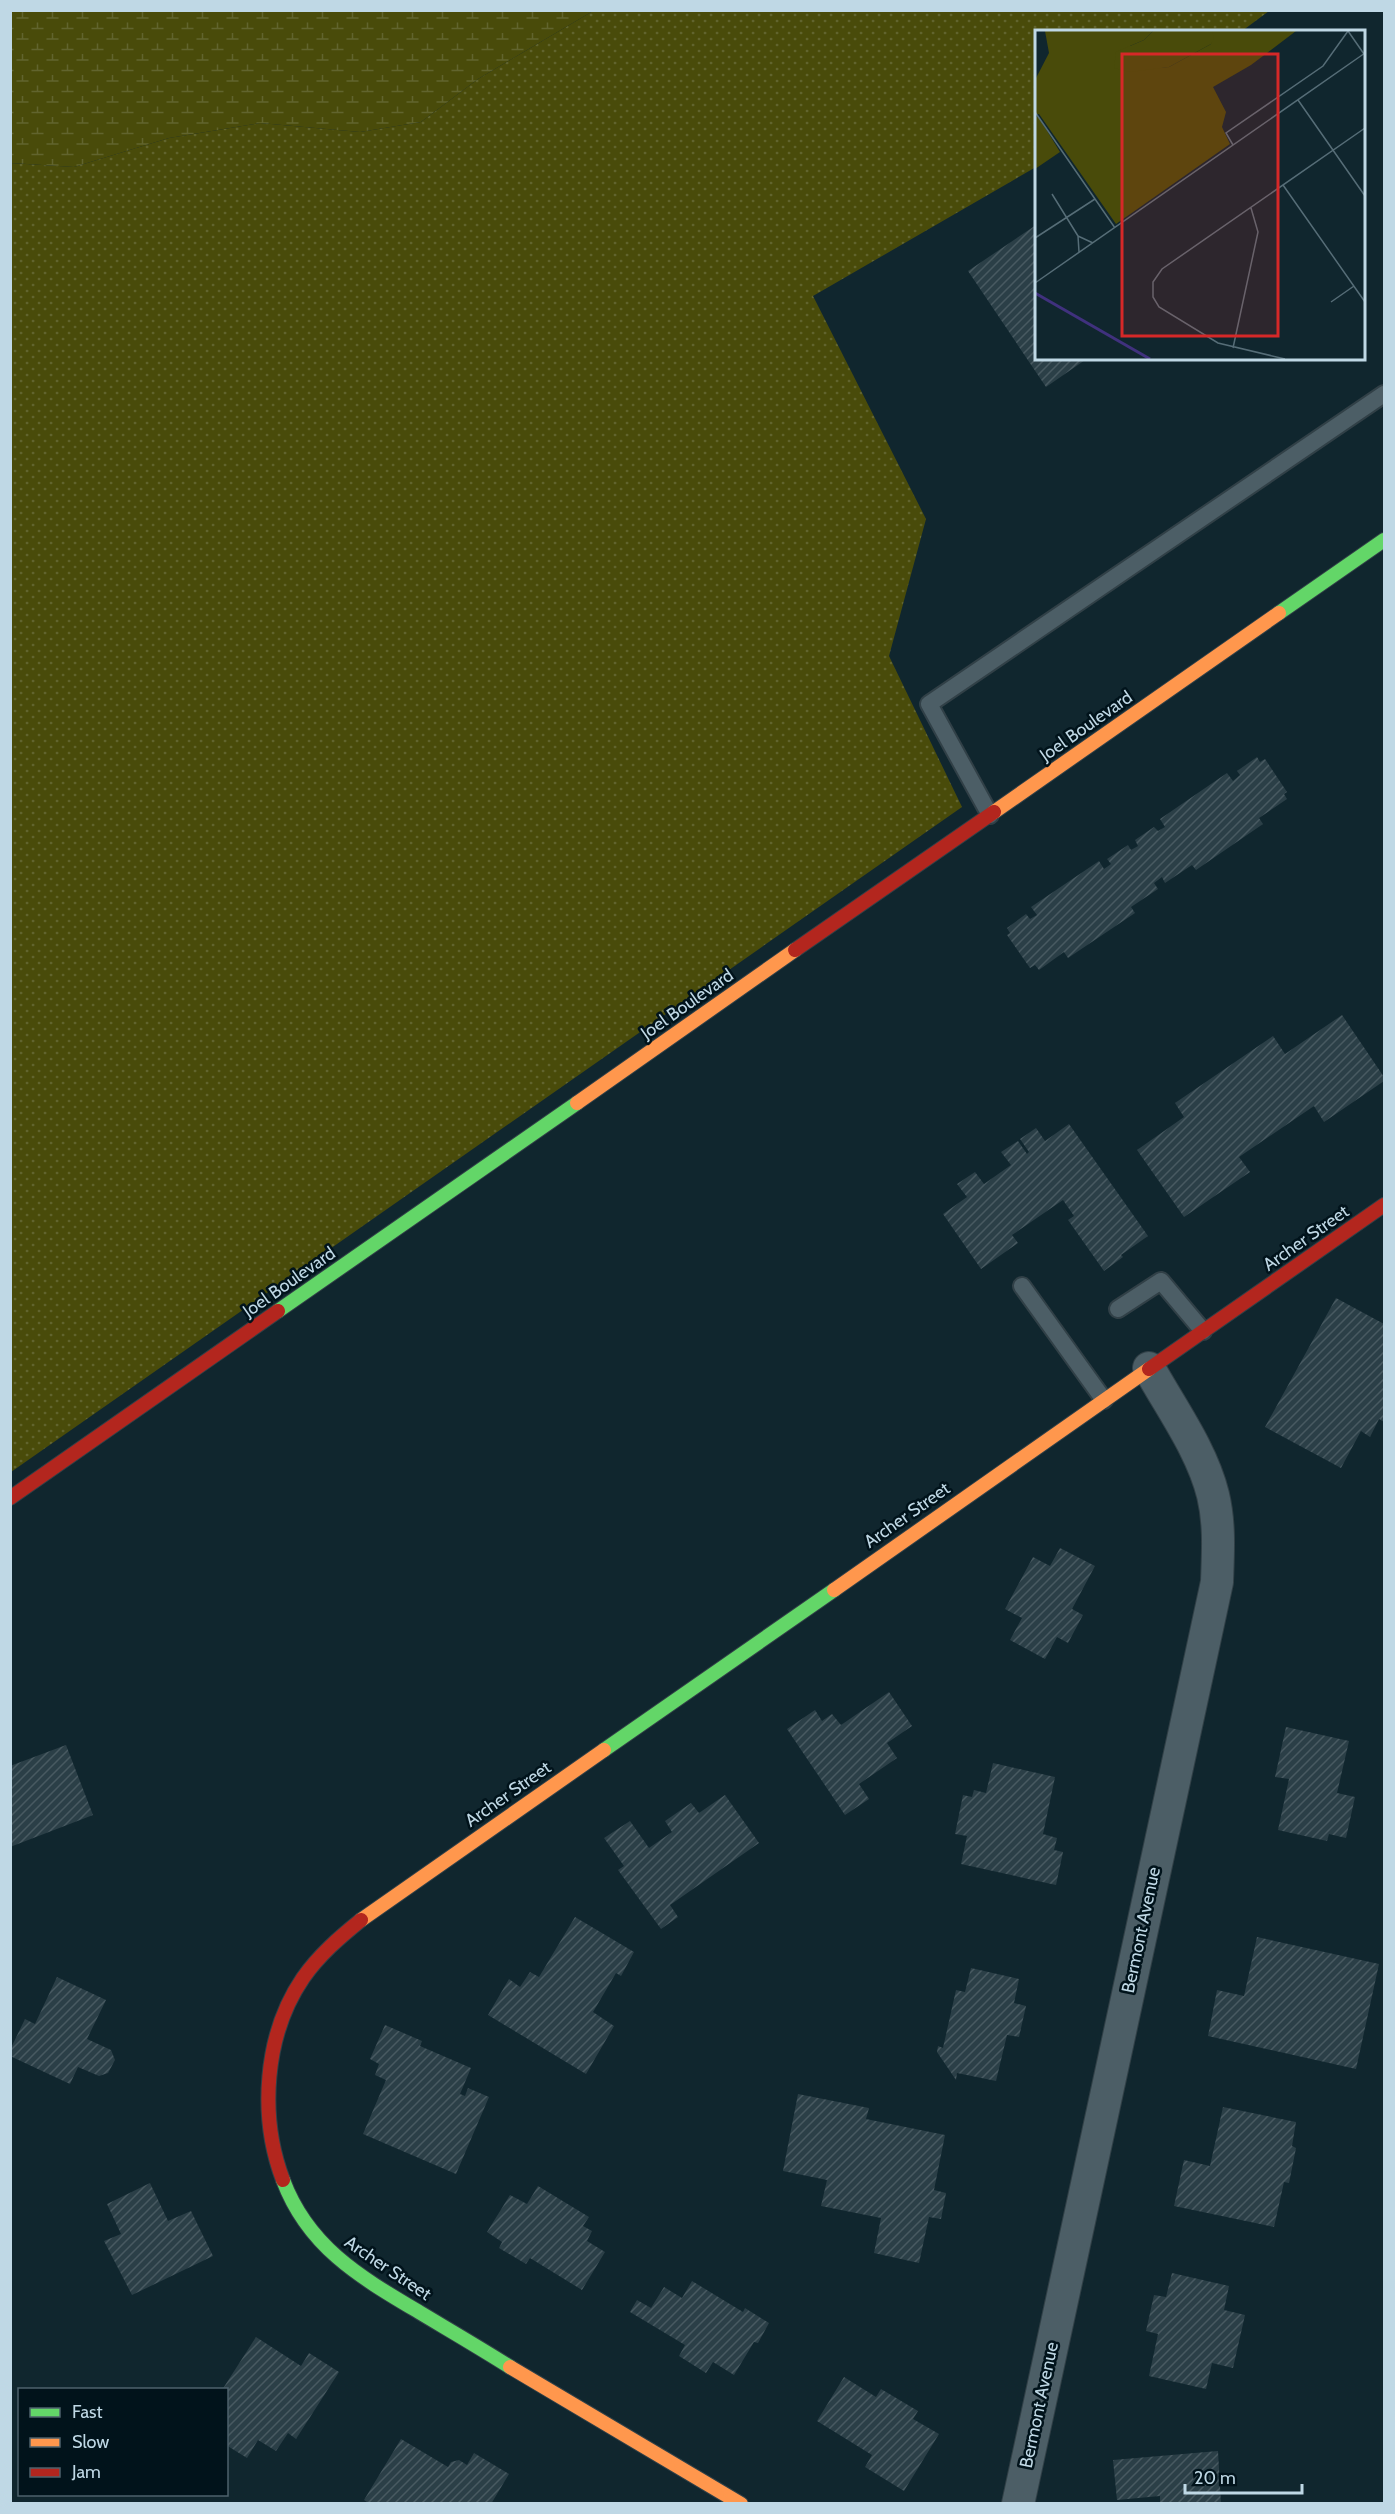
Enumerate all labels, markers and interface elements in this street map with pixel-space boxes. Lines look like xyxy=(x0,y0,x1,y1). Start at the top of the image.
inset map xyxy=(1035,30,1365,360)
street label: Joel Boulevard xyxy=(1035,686,1137,767)
street label: Joel Boulevard xyxy=(636,964,738,1045)
street label: Archer Street xyxy=(1259,1200,1353,1276)
street label: Joel Boulevard xyxy=(238,1242,340,1323)
street label: Archer Street xyxy=(860,1477,954,1553)
street label: Archer Street xyxy=(461,1756,555,1832)
street label: Bermont Avenue xyxy=(1117,1865,1165,1995)
street label: Archer Street xyxy=(341,2231,435,2305)
street label: Bermont Avenue xyxy=(1015,2340,1063,2470)
legend xyxy=(18,2388,228,2496)
text: Fast xyxy=(72,2401,103,2423)
text: Slow xyxy=(72,2431,109,2453)
scale bar xyxy=(1185,2457,1302,2495)
text: Jam xyxy=(71,2461,101,2483)
text: 20 m xyxy=(1194,2467,1236,2489)

